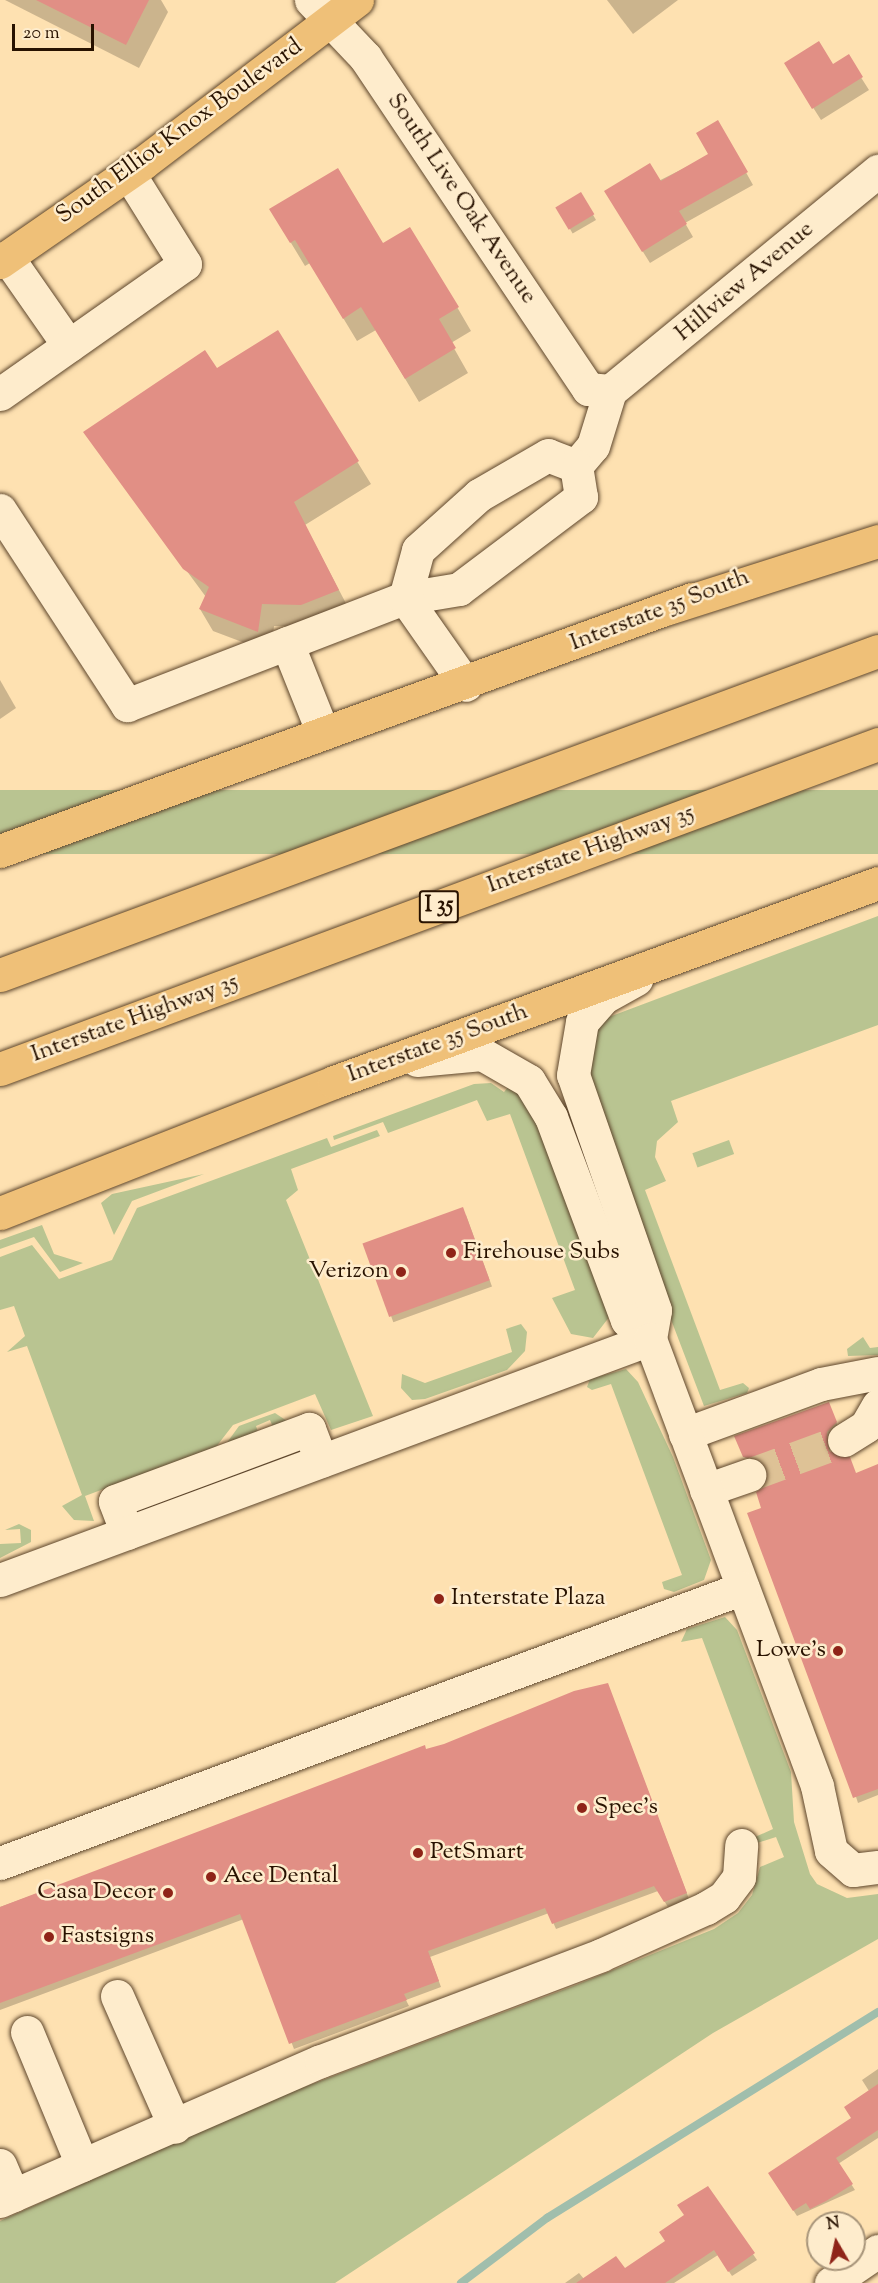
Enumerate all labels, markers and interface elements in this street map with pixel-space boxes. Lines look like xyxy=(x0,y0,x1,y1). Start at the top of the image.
scale bar xyxy=(15,12,98,50)
text: 20 m xyxy=(23,21,60,47)
street label: South Elliot Knox Boulevard xyxy=(51,33,309,231)
street label: South Live Oak Avenue xyxy=(380,88,542,310)
street label: Hillview Avenue xyxy=(670,216,820,348)
street label: Interstate 35 South xyxy=(566,564,754,658)
street label: Interstate Highway 35 xyxy=(484,799,698,901)
road number: I 35 xyxy=(418,888,460,926)
street label: Interstate Highway 35 xyxy=(28,968,242,1070)
street label: Interstate 35 South xyxy=(344,998,532,1090)
place label: Firehouse Subs xyxy=(463,1239,620,1267)
marker: Firehouse Subs xyxy=(444,1246,458,1260)
place label: Verizon xyxy=(309,1258,389,1286)
marker: Verizon xyxy=(394,1265,408,1279)
place label: Interstate Plaza xyxy=(451,1585,606,1613)
marker: Interstate Plaza xyxy=(432,1592,446,1606)
place label: Lowe's xyxy=(756,1637,826,1665)
marker: Lowe's xyxy=(831,1644,845,1658)
place label: Spec's xyxy=(594,1794,658,1822)
marker: Spec's xyxy=(575,1801,589,1815)
place label: PetSmart xyxy=(430,1839,524,1867)
marker: PetSmart xyxy=(411,1846,425,1860)
place label: Ace Dental xyxy=(223,1863,339,1891)
marker: Ace Dental xyxy=(204,1870,218,1884)
place label: Casa Decor xyxy=(37,1879,156,1907)
marker: Casa Decor xyxy=(161,1886,175,1900)
place label: Fastsigns xyxy=(61,1923,154,1951)
marker: Fastsigns xyxy=(42,1930,56,1944)
north arrow xyxy=(806,2211,866,2271)
text: N xyxy=(825,2212,842,2237)

